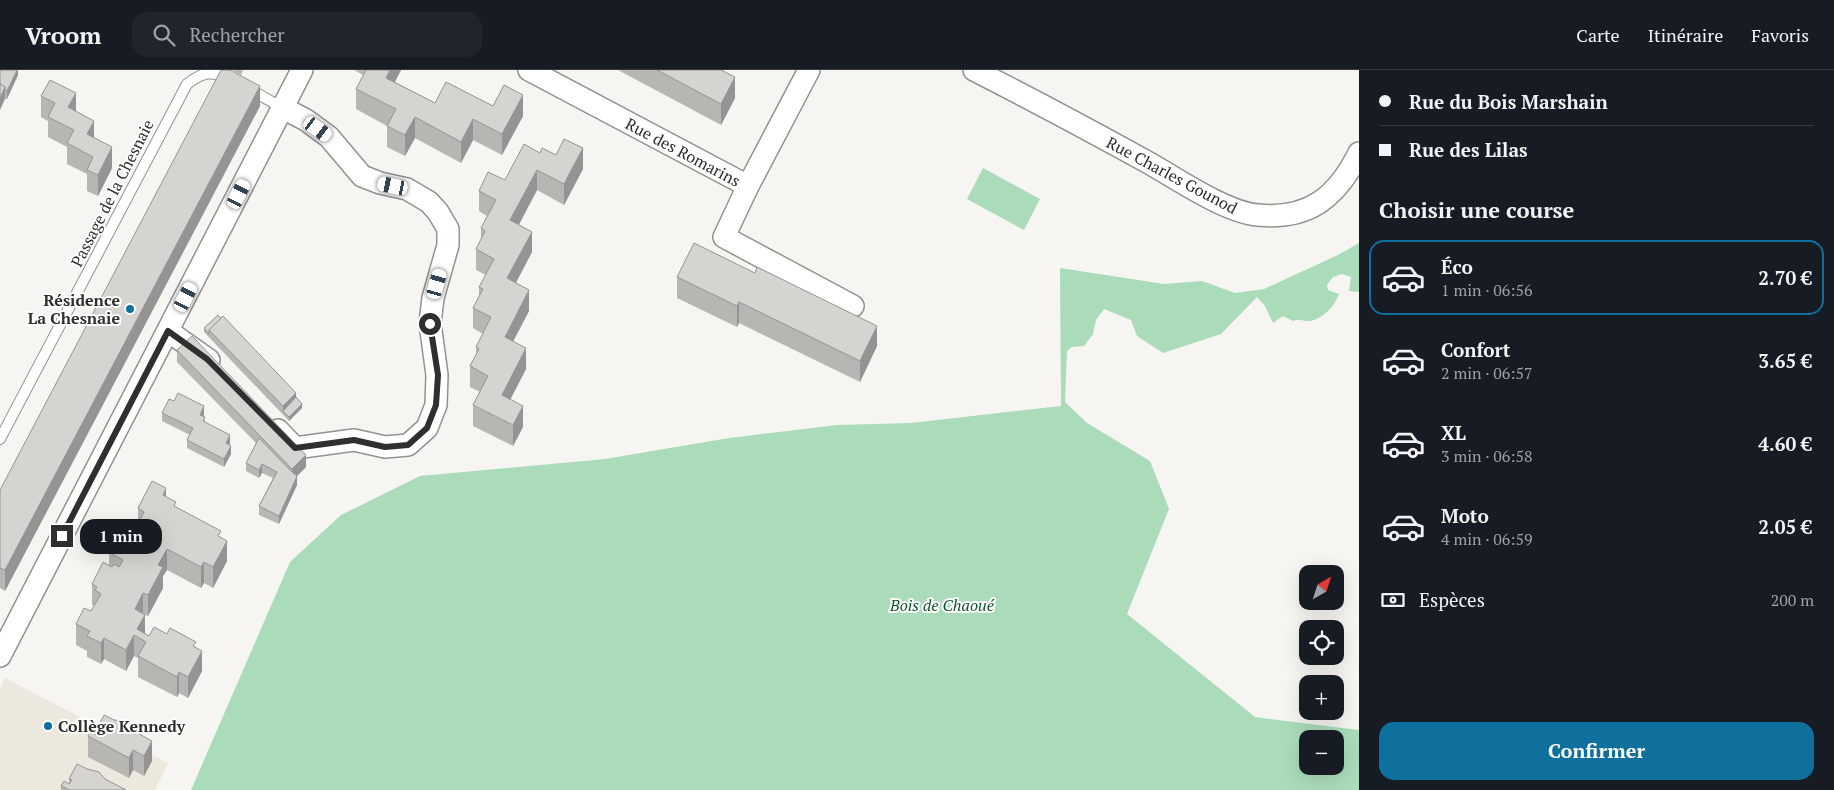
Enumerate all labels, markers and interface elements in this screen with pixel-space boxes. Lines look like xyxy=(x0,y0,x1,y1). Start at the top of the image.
search box xyxy=(132,12,482,57)
text: Vroom xyxy=(25,19,102,51)
icon: search xyxy=(150,21,178,49)
text: Rechercher xyxy=(190,22,285,47)
text: Carte xyxy=(1576,23,1620,47)
text: Itinéraire xyxy=(1648,23,1723,47)
text: Favoris xyxy=(1751,23,1809,47)
text: Rue du Bois Marshain xyxy=(1409,89,1608,114)
street label: Rue des Romarins xyxy=(622,112,744,192)
car xyxy=(301,114,334,144)
street label: Passage de la Chesnaie xyxy=(65,116,159,270)
street label: Rue Charles Gounod xyxy=(1103,131,1241,219)
text: Rue des Lilas xyxy=(1409,137,1528,162)
car xyxy=(376,176,409,196)
car xyxy=(225,177,252,211)
text: Choisir une course xyxy=(1379,195,1574,224)
text: Éco xyxy=(1441,254,1473,279)
icon: car xyxy=(1381,255,1426,300)
text: 2.70 € xyxy=(1758,265,1812,290)
car xyxy=(425,268,448,300)
text: 1 min · 06:56 xyxy=(1441,279,1533,301)
car xyxy=(172,280,199,314)
place label: Résidence La Chesnaie xyxy=(28,289,120,329)
marker: Résidence La Chesnaie xyxy=(124,303,136,315)
route start xyxy=(419,313,441,335)
text: Confort xyxy=(1441,337,1510,362)
icon: car xyxy=(1381,338,1426,383)
text: 3.65 € xyxy=(1758,348,1812,373)
text: 2 min · 06:57 xyxy=(1441,362,1533,384)
text: XL xyxy=(1441,420,1466,445)
icon: car xyxy=(1381,421,1426,466)
text: 4.60 € xyxy=(1758,431,1812,456)
text: 3 min · 06:58 xyxy=(1441,445,1533,467)
text: Moto xyxy=(1441,503,1489,528)
icon: car xyxy=(1381,504,1426,549)
text: 2.05 € xyxy=(1758,514,1812,539)
callout: 1 min xyxy=(80,518,162,554)
route end xyxy=(51,525,73,547)
text: 1 min xyxy=(99,525,143,547)
text: 4 min · 06:59 xyxy=(1441,528,1533,550)
north arrow xyxy=(1299,565,1344,610)
map controls xyxy=(1299,565,1344,775)
icon: cash xyxy=(1379,586,1407,614)
text: Espèces xyxy=(1419,587,1485,612)
text: 200 m xyxy=(1771,589,1814,611)
park label: Bois de Chaoué xyxy=(889,594,995,616)
button: locate xyxy=(1299,620,1344,665)
button: + xyxy=(1299,675,1344,720)
place label: Collège Kennedy xyxy=(58,715,186,737)
marker: Collège Kennedy xyxy=(42,720,54,732)
button: Confirmer xyxy=(1379,722,1814,780)
button: − xyxy=(1299,730,1344,775)

